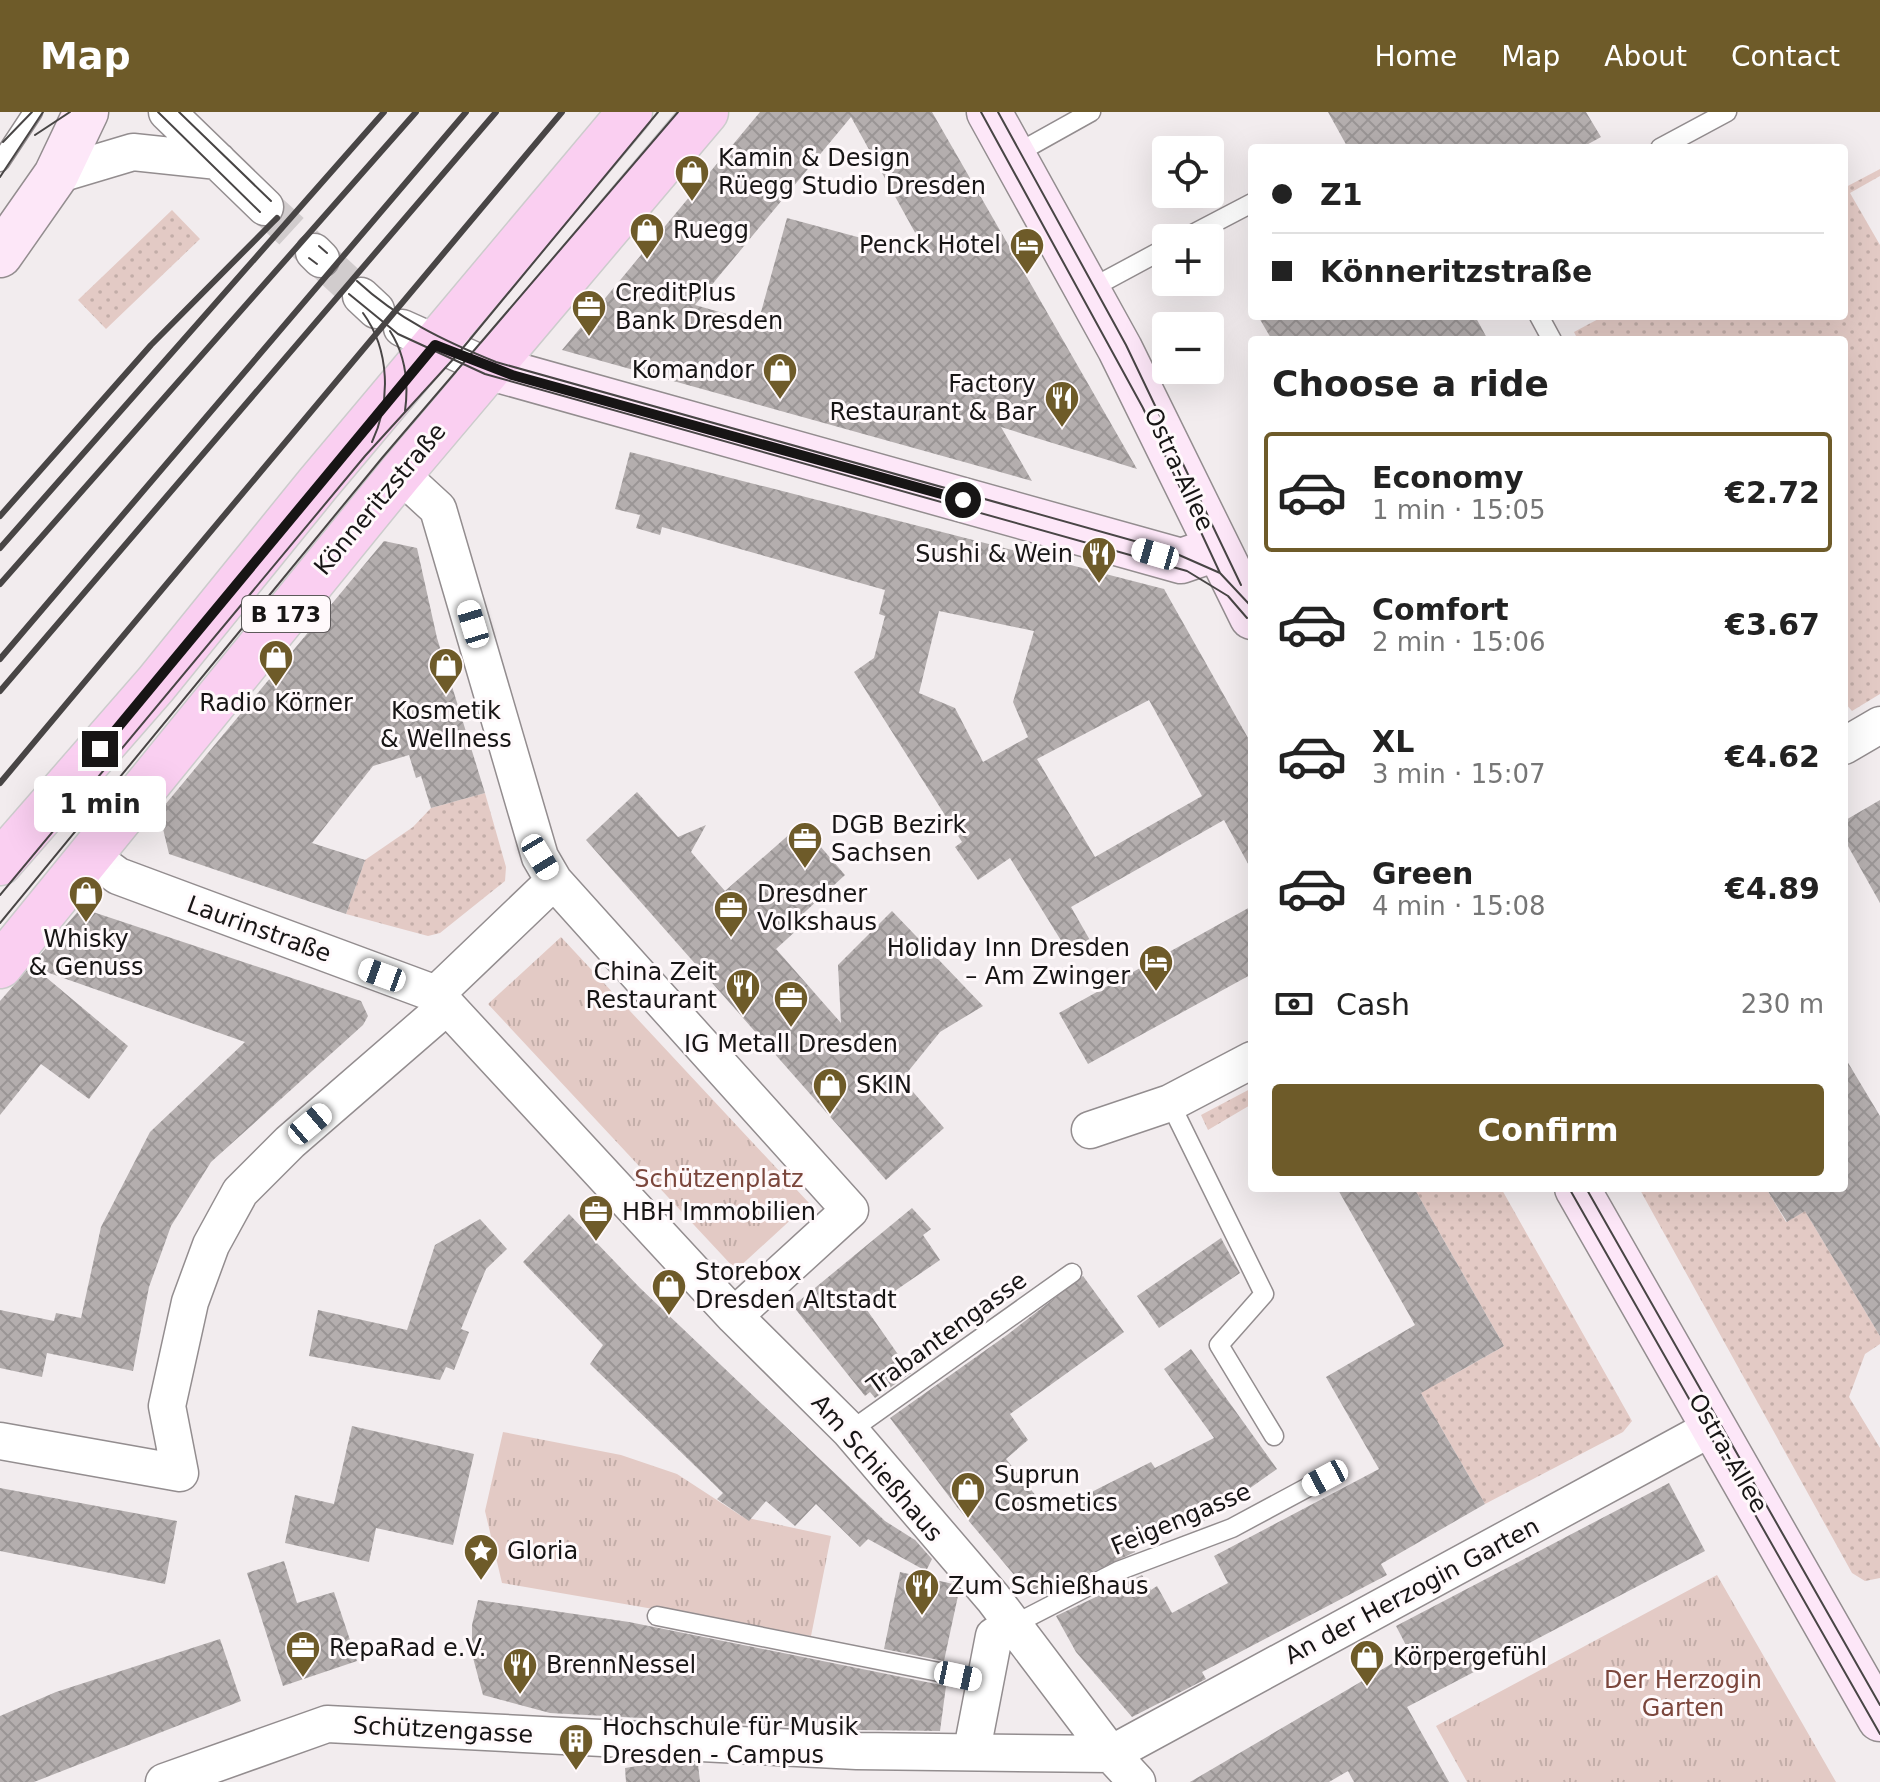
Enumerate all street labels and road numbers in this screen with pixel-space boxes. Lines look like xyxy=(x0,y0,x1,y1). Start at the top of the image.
street label: Ostra-Allee xyxy=(1138,403,1220,535)
street label: Könneritzstraße xyxy=(308,417,452,581)
road number: B 173 xyxy=(242,596,330,632)
street label: Laurinstraße xyxy=(183,890,335,968)
street label: Trabantengasse xyxy=(861,1266,1032,1401)
street label: Ostra-Allee xyxy=(1683,1388,1773,1518)
street label: Am Schießhaus xyxy=(806,1389,948,1547)
street label: Feigengasse xyxy=(1107,1477,1255,1561)
street label: An der Herzogin Garten xyxy=(1280,1512,1544,1670)
street label: Schützengasse xyxy=(352,1711,534,1749)

